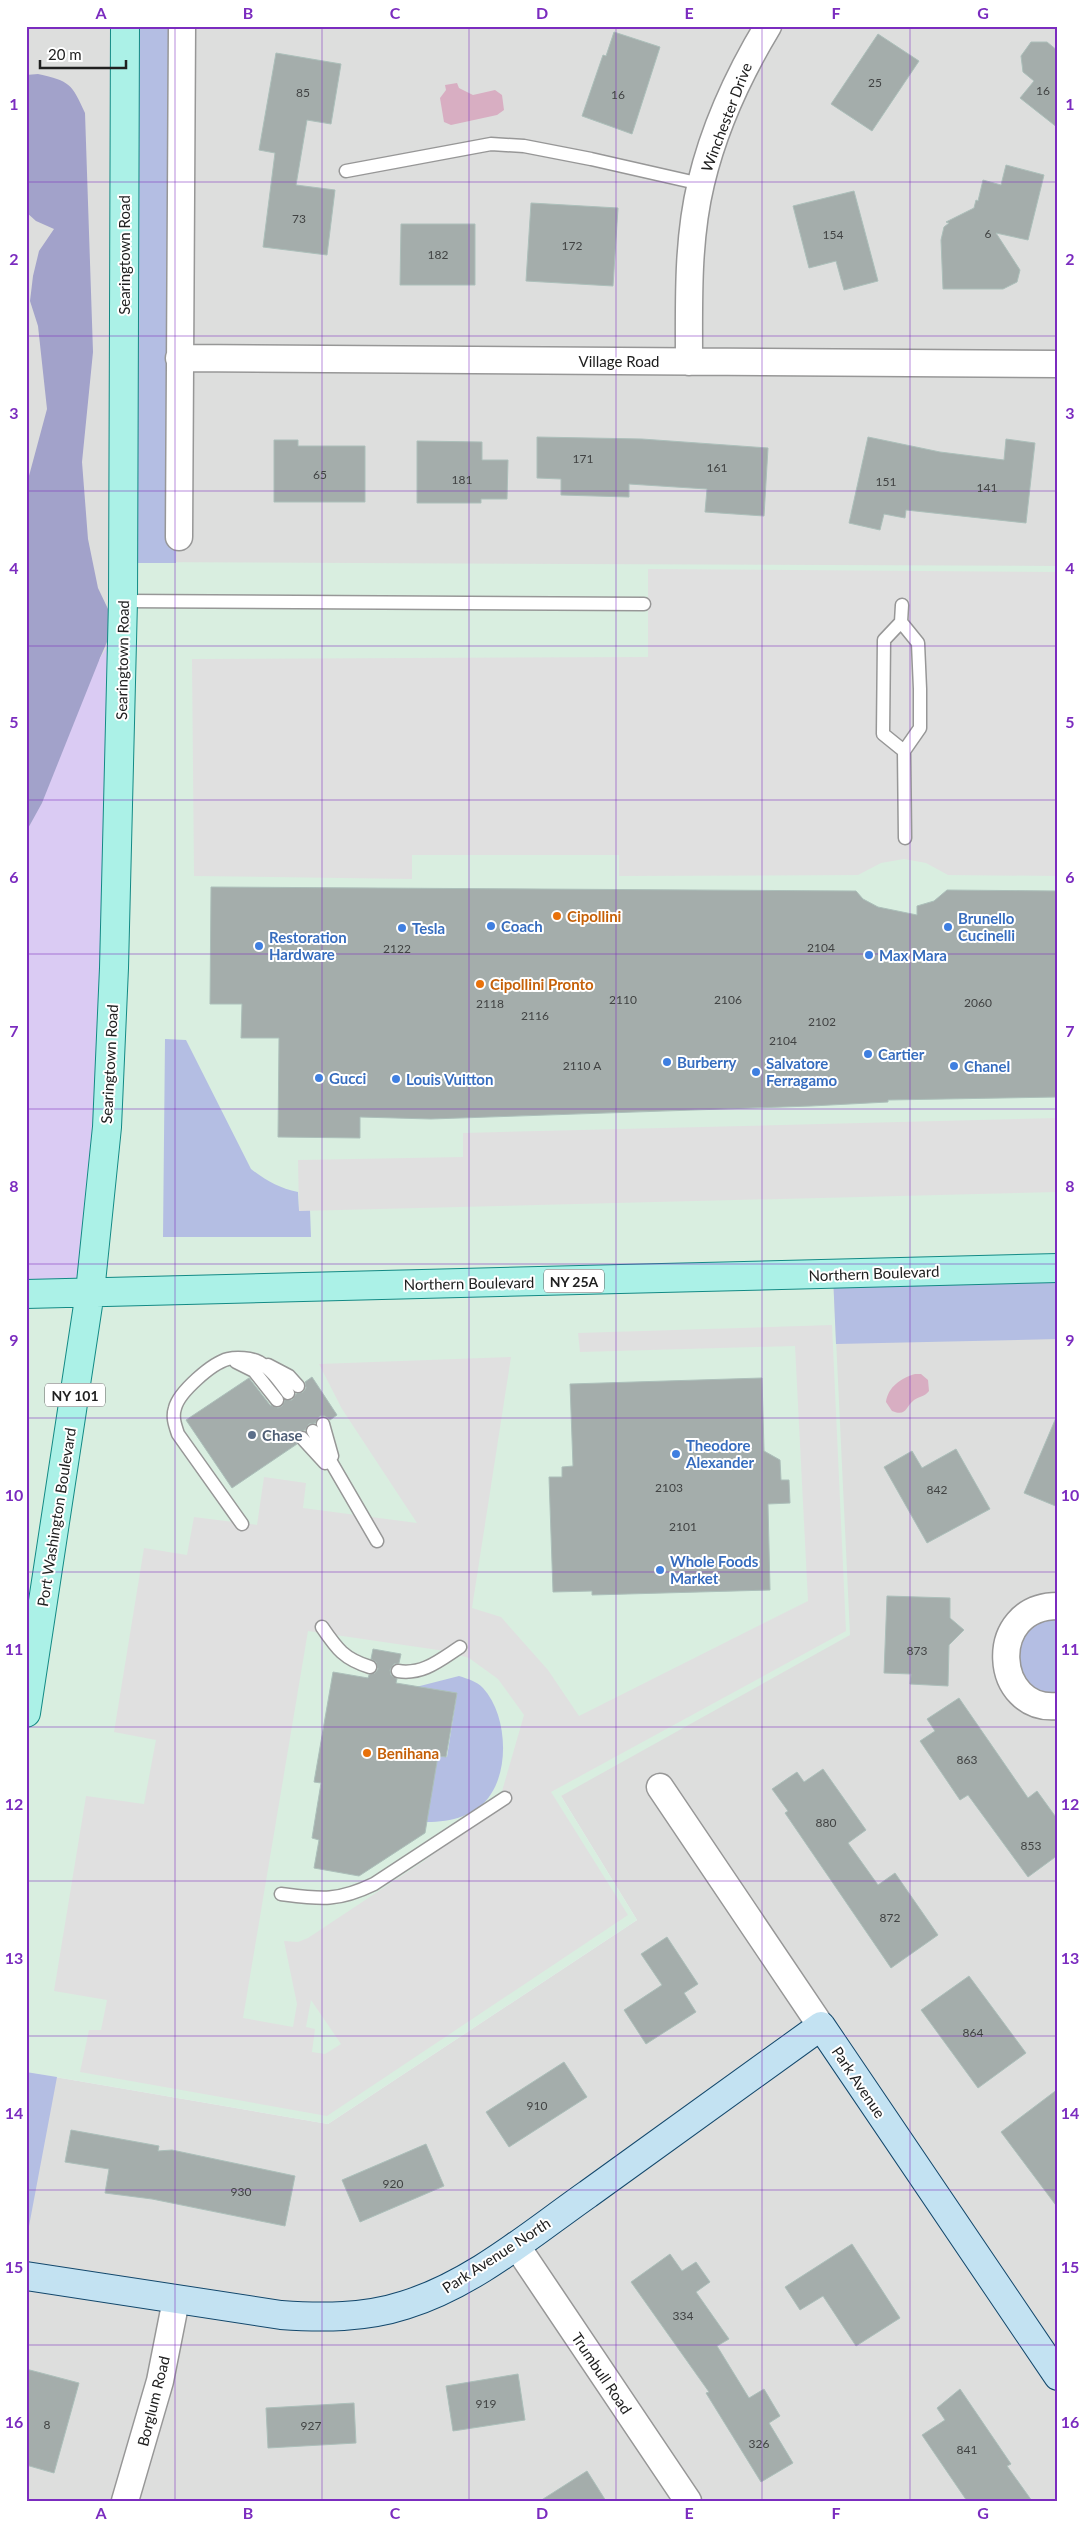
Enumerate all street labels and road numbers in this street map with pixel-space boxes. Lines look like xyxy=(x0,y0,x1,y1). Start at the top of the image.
street label: Winchester Drive xyxy=(697,60,755,174)
street label: Searingtown Road xyxy=(115,195,133,315)
street label: Village Road xyxy=(579,352,660,370)
street label: Searingtown Road xyxy=(112,600,132,720)
street label: Searingtown Road xyxy=(97,1004,121,1124)
street label: Northern Boulevard xyxy=(808,1262,940,1284)
road number: NY 25A xyxy=(544,1270,604,1292)
street label: Northern Boulevard xyxy=(403,1273,535,1293)
road number: NY 101 xyxy=(45,1384,105,1406)
street label: Port Washington Boulevard xyxy=(33,1426,79,1608)
street label: Park Avenue xyxy=(829,2043,890,2121)
street label: Park Avenue North xyxy=(439,2213,553,2297)
street label: Trumbull Road xyxy=(568,2329,636,2417)
street label: Borglum Road xyxy=(133,2354,173,2448)

